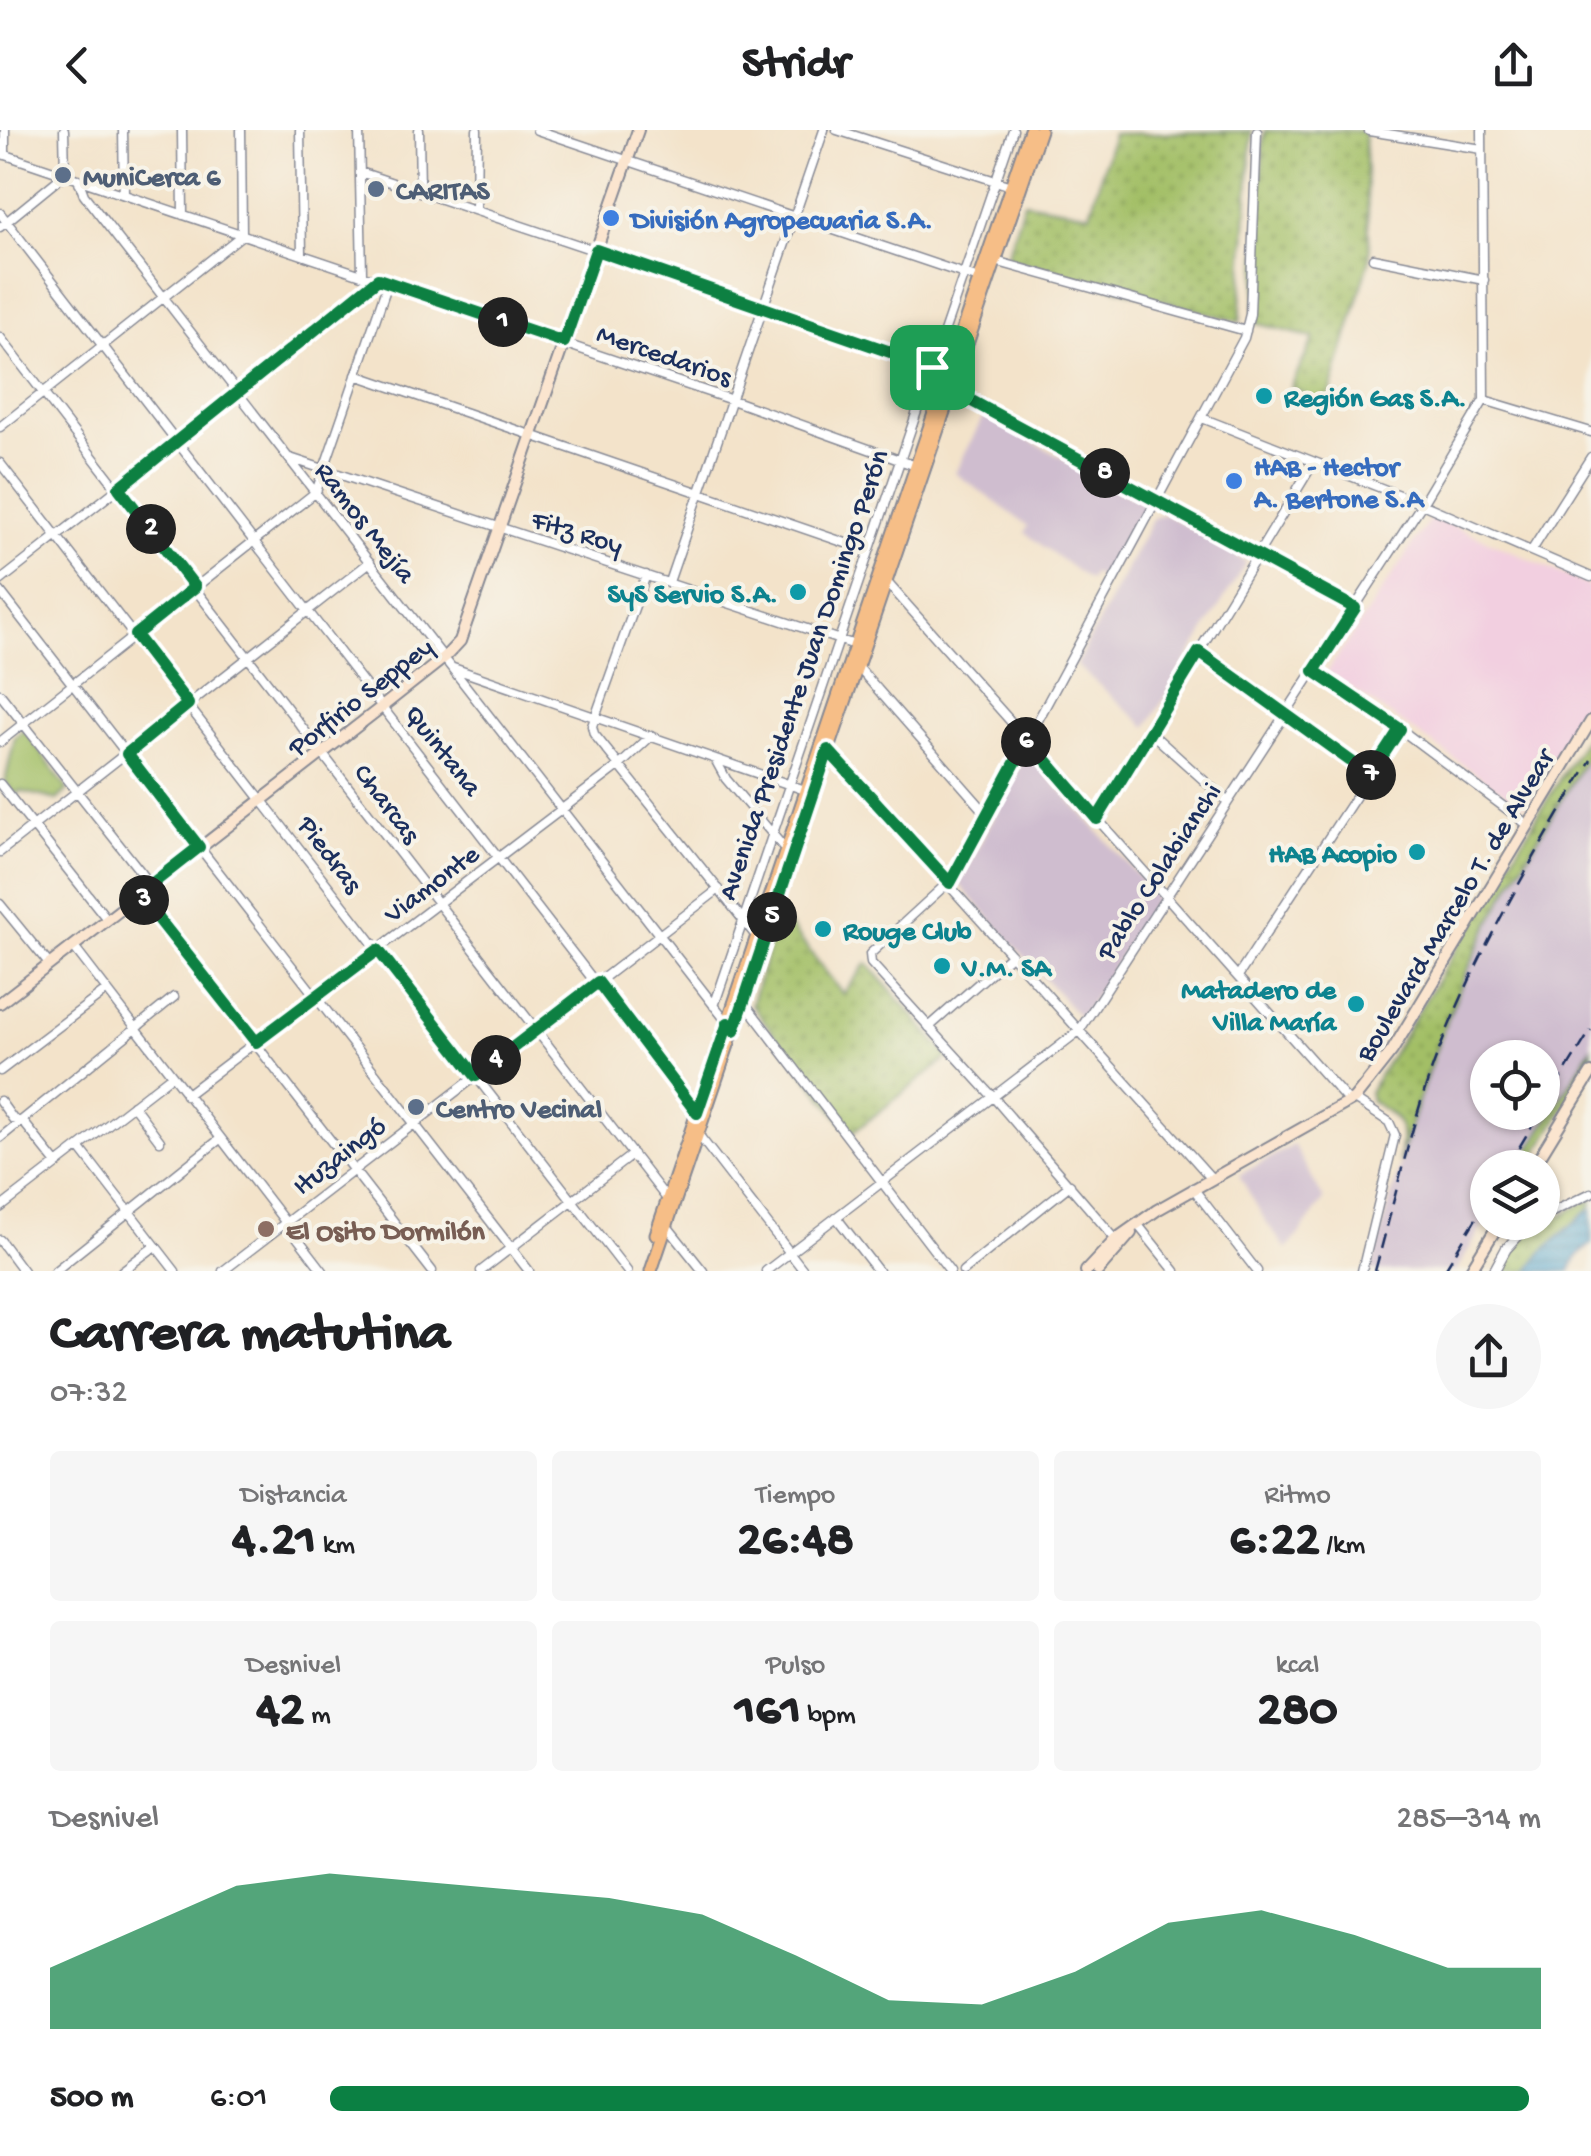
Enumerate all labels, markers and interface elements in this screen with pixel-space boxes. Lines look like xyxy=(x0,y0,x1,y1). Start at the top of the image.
icon: back xyxy=(50,38,105,93)
icon: share xyxy=(1486,38,1541,93)
text: Stridr xyxy=(742,39,849,92)
place label: MuniCerca 6 xyxy=(83,163,221,196)
marker: MuniCerca 6 xyxy=(52,164,74,186)
place label: CARITAS xyxy=(396,177,490,210)
marker: CARITAS xyxy=(365,178,387,200)
place label: División Agropecuaria S.A. xyxy=(628,206,933,239)
marker: División Agropecuaria S.A. xyxy=(600,207,622,229)
pin: 1 xyxy=(478,297,528,347)
text: 1 xyxy=(497,305,509,338)
street label: Mercedarios xyxy=(592,319,736,396)
pin xyxy=(890,325,975,410)
icon: arrive xyxy=(905,340,960,395)
place label: Región Gas S.A. xyxy=(1283,384,1467,417)
marker: Región Gas S.A. xyxy=(1253,385,1275,407)
street label: Avenida Presidente Juan Domingo Perón xyxy=(712,445,898,905)
pin: 8 xyxy=(1080,448,1130,498)
place label: HAB - Hector A. Bertone S.A xyxy=(1253,453,1426,518)
street label: Ramos Mejía xyxy=(306,456,422,592)
text: 8 xyxy=(1097,456,1113,489)
marker: HAB - Hector A. Bertone S.A xyxy=(1223,470,1245,492)
pin: 2 xyxy=(126,504,176,554)
street label: Fitz Roy xyxy=(526,505,627,564)
text: 2 xyxy=(144,512,158,545)
place label: SyS Servio S.A. xyxy=(608,580,778,613)
marker: SyS Servio S.A. xyxy=(787,581,809,603)
street label: Porfirio Seppey xyxy=(282,632,441,766)
street label: Quintana xyxy=(395,699,488,805)
pin: 6 xyxy=(1001,717,1051,767)
text: 6 xyxy=(1019,725,1033,758)
street label: Boulevard Marcelo T. de Alvear xyxy=(1350,742,1564,1069)
pin: 7 xyxy=(1346,750,1396,800)
street label: Charcas xyxy=(345,758,426,852)
text: 7 xyxy=(1364,758,1378,791)
street label: Pablo Colabianchi xyxy=(1091,778,1230,968)
street label: Piedras xyxy=(288,810,369,901)
street label: Viamonte xyxy=(378,839,487,933)
place label: HAB Acopio xyxy=(1269,840,1397,873)
marker: HAB Acopio xyxy=(1406,841,1428,863)
pin: 3 xyxy=(119,875,169,925)
text: 3 xyxy=(137,883,151,916)
pin: 5 xyxy=(747,892,797,942)
text: 5 xyxy=(765,900,779,933)
place label: Rouge Club xyxy=(842,917,972,950)
marker: Rouge Club xyxy=(812,918,834,940)
place label: V.M. SA xyxy=(960,954,1053,987)
marker: V.M. SA xyxy=(931,955,953,977)
place label: Matadero de Villa María xyxy=(1181,976,1338,1041)
marker: Matadero de Villa María xyxy=(1345,993,1367,1015)
pin: 4 xyxy=(471,1035,521,1085)
map controls xyxy=(1470,1040,1560,1240)
button: locate xyxy=(1470,1040,1560,1130)
text: 4 xyxy=(489,1043,503,1076)
place label: Centro Vecinal xyxy=(436,1095,602,1128)
marker: Centro Vecinal xyxy=(405,1096,427,1118)
street label: Ituzaingó xyxy=(288,1111,394,1204)
button: layers xyxy=(1470,1150,1560,1240)
place label: El Osito Dormilón xyxy=(286,1217,485,1250)
marker: El Osito Dormilón xyxy=(255,1218,277,1240)
button: share xyxy=(1436,1304,1541,1409)
text: Carrera matutina xyxy=(50,1305,450,1369)
text: 07:32 xyxy=(50,1375,127,1413)
text: Distancia xyxy=(240,1480,347,1513)
text: Tiempo xyxy=(756,1480,835,1513)
text: Ritmo xyxy=(1264,1480,1331,1513)
text: 4.21 xyxy=(232,1513,316,1572)
text: 26:48 xyxy=(737,1513,854,1572)
text: 6:22 xyxy=(1230,1513,1320,1572)
text: km xyxy=(316,1530,355,1563)
text: /km xyxy=(1320,1530,1365,1563)
text: Desnivel xyxy=(246,1650,341,1683)
text: Pulso xyxy=(766,1650,825,1683)
text: kcal xyxy=(1276,1650,1319,1683)
text: 42 xyxy=(256,1683,304,1742)
text: 161 xyxy=(735,1683,801,1742)
text: 280 xyxy=(1257,1683,1338,1742)
text: m xyxy=(304,1700,331,1733)
text: bpm xyxy=(801,1700,856,1733)
text: Desnivel xyxy=(50,1801,159,1839)
text: 285–314 m xyxy=(1396,1801,1541,1839)
text: 500 m xyxy=(50,2080,133,2118)
text: 6:01 xyxy=(210,2080,267,2118)

